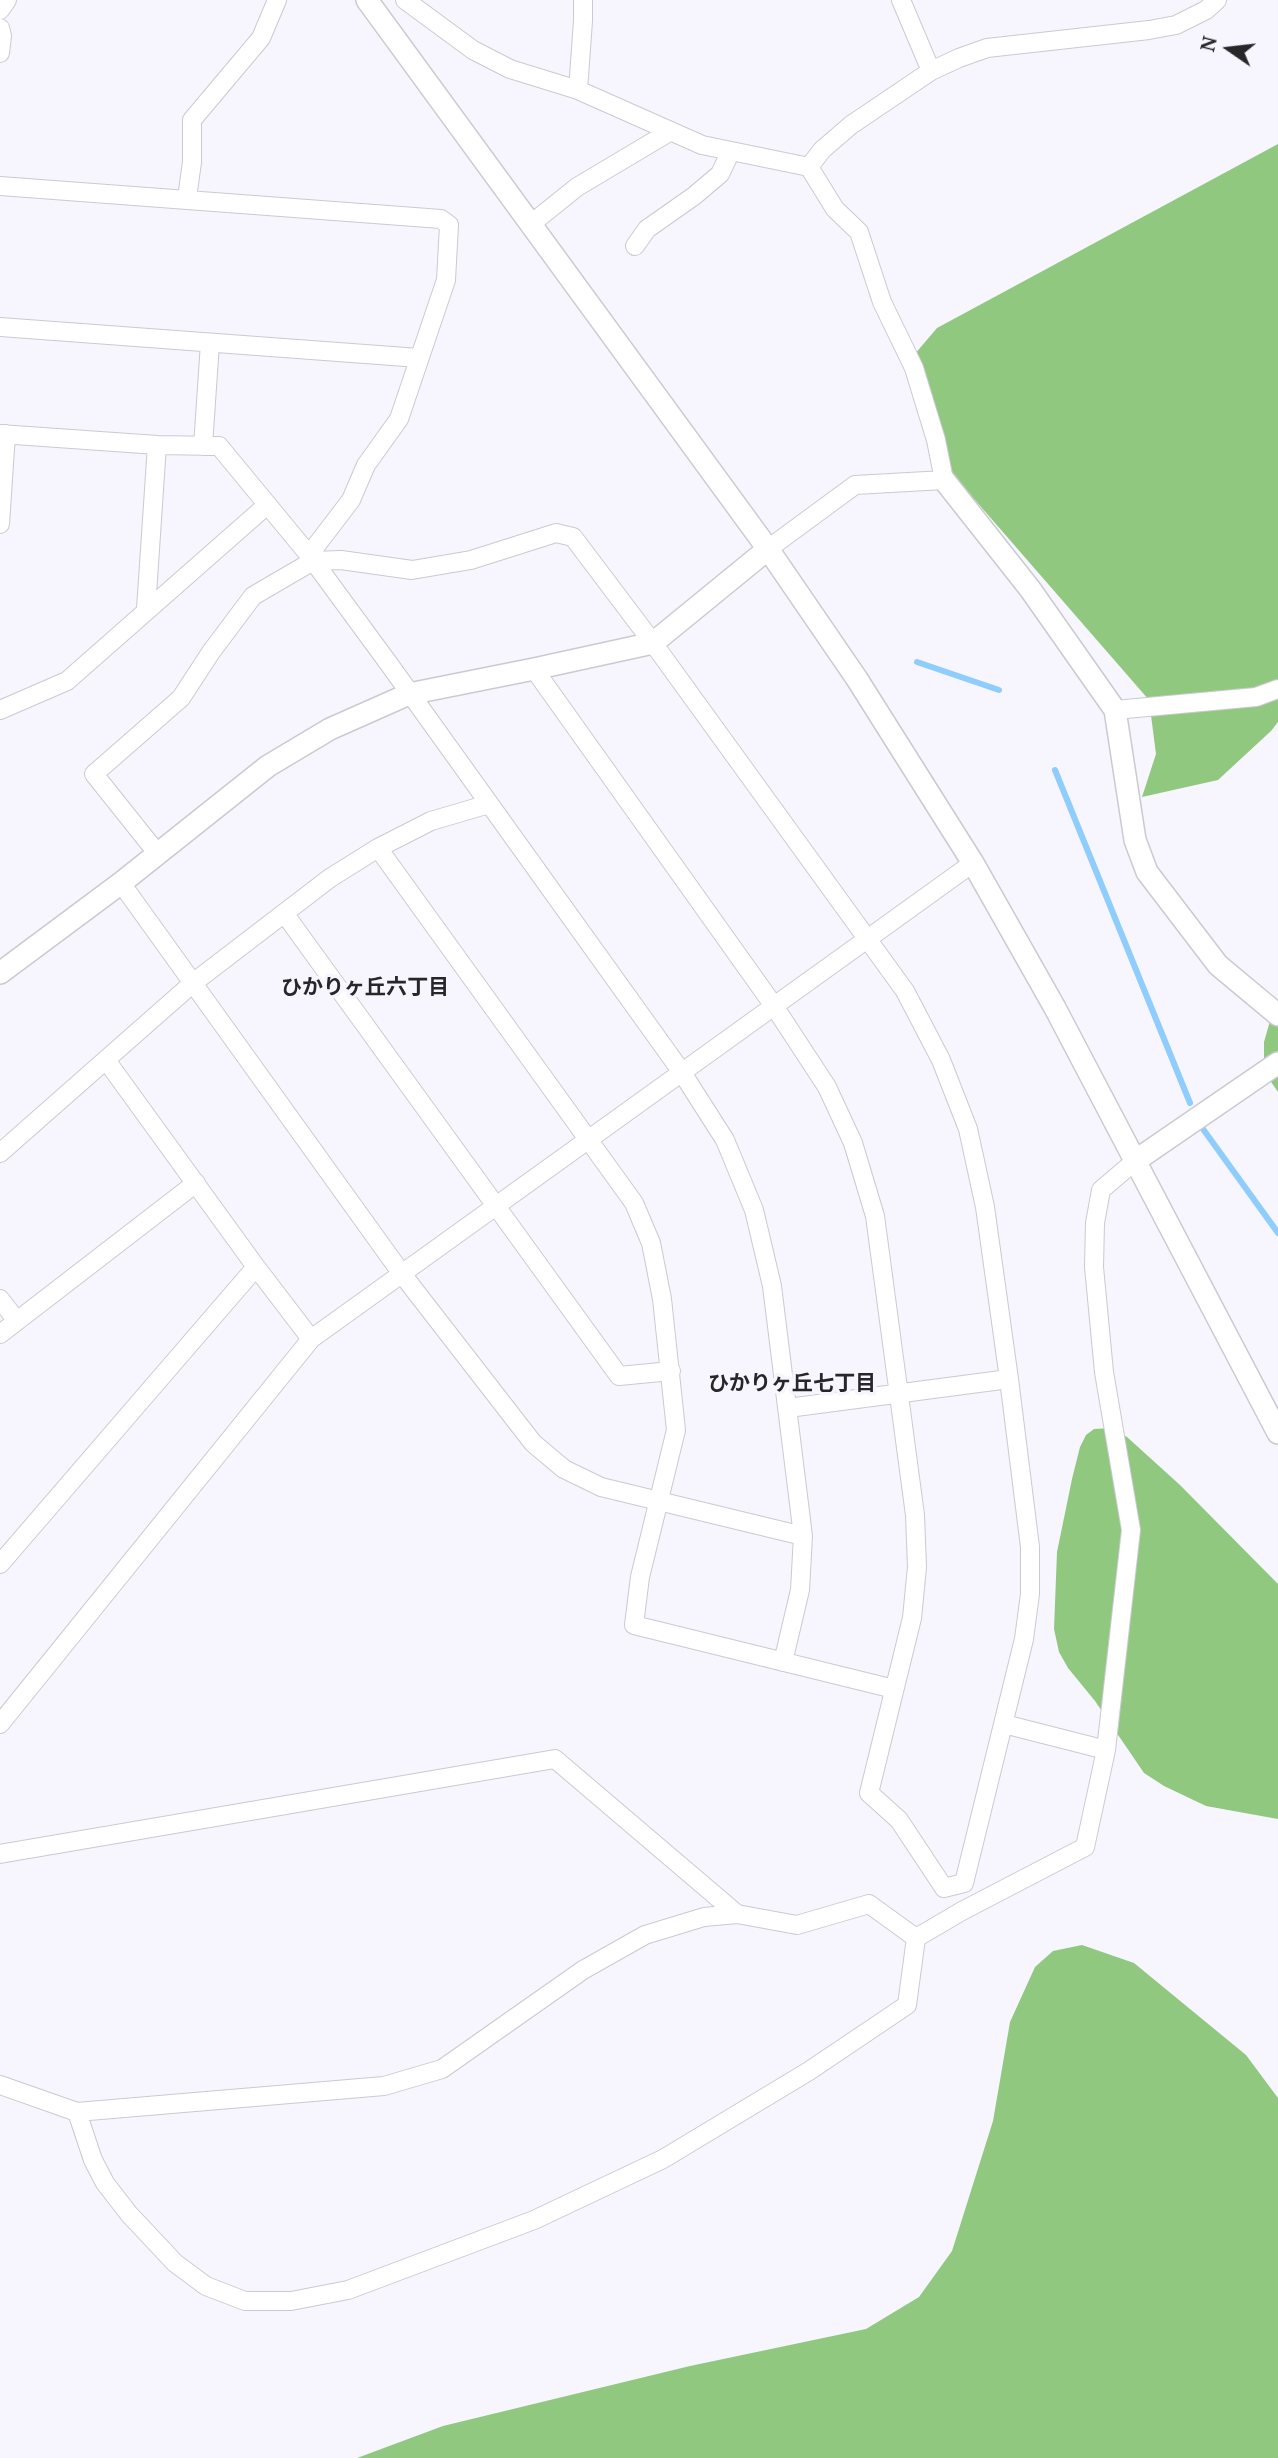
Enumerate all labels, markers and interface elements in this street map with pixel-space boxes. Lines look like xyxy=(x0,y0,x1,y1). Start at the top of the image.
north arrow xyxy=(1194,14,1264,84)
text: N xyxy=(1194,34,1223,54)
district label: ひかりヶ丘六丁目 xyxy=(281,975,449,1001)
district label: ひかりヶ丘七丁目 xyxy=(708,1371,876,1397)

